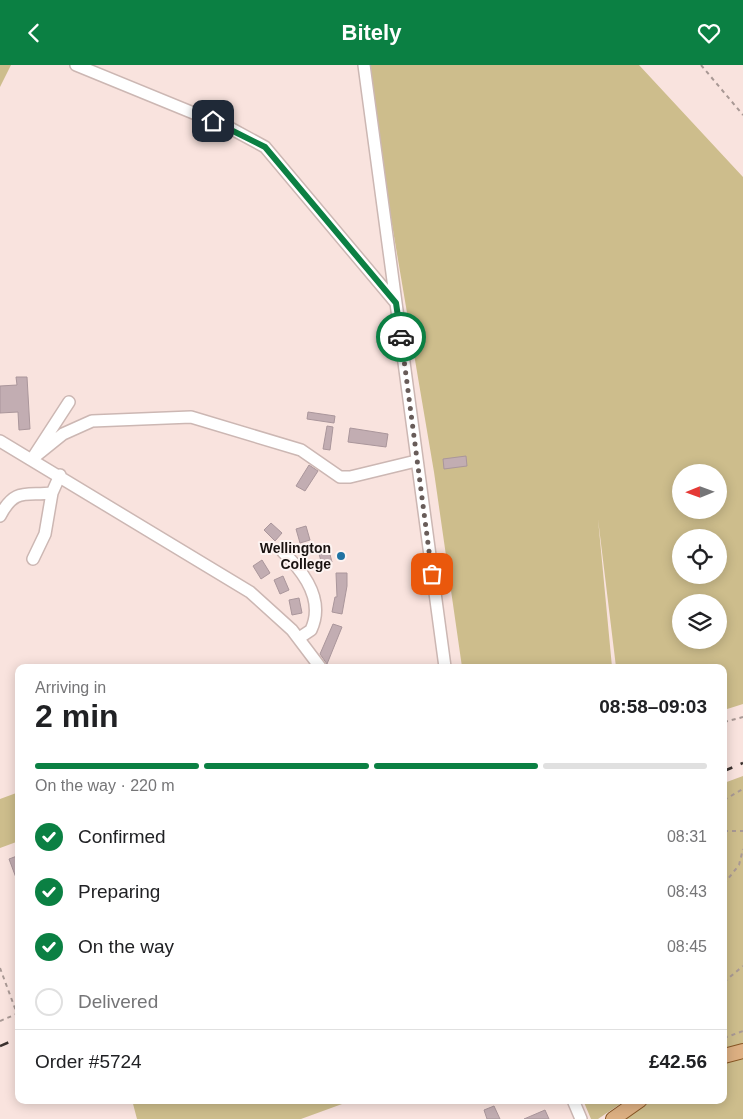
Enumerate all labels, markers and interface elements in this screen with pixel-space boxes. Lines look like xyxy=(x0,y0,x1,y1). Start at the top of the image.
icon: back xyxy=(20,19,48,47)
icon: heart xyxy=(695,19,723,47)
text: Bitely xyxy=(342,20,401,45)
pin xyxy=(192,100,234,142)
icon: home xyxy=(199,107,227,135)
courier xyxy=(376,312,426,362)
icon: car xyxy=(387,323,415,351)
north arrow xyxy=(672,464,728,519)
map controls xyxy=(672,464,727,649)
button: locate xyxy=(672,529,727,584)
place label: Wellington College xyxy=(260,540,331,572)
marker: Wellington College xyxy=(335,550,347,562)
pin xyxy=(411,553,453,595)
icon: bag xyxy=(418,560,446,588)
button: layers xyxy=(672,594,727,649)
text: Arriving in xyxy=(35,679,106,696)
text: 08:58–09:03 xyxy=(599,696,707,717)
text: 2 min xyxy=(35,698,119,734)
text: On the way · 220 m xyxy=(35,777,175,794)
icon: check xyxy=(35,823,63,851)
text: Confirmed xyxy=(78,826,166,847)
text: 08:31 xyxy=(667,828,707,845)
icon: check xyxy=(35,878,63,906)
text: Preparing xyxy=(78,881,160,902)
text: 08:43 xyxy=(667,883,707,900)
icon: check xyxy=(35,933,63,961)
text: On the way xyxy=(78,936,174,957)
text: 08:45 xyxy=(667,938,707,955)
text: Delivered xyxy=(78,991,158,1012)
text: Order #5724 xyxy=(35,1051,142,1072)
text: £42.56 xyxy=(649,1051,707,1072)

